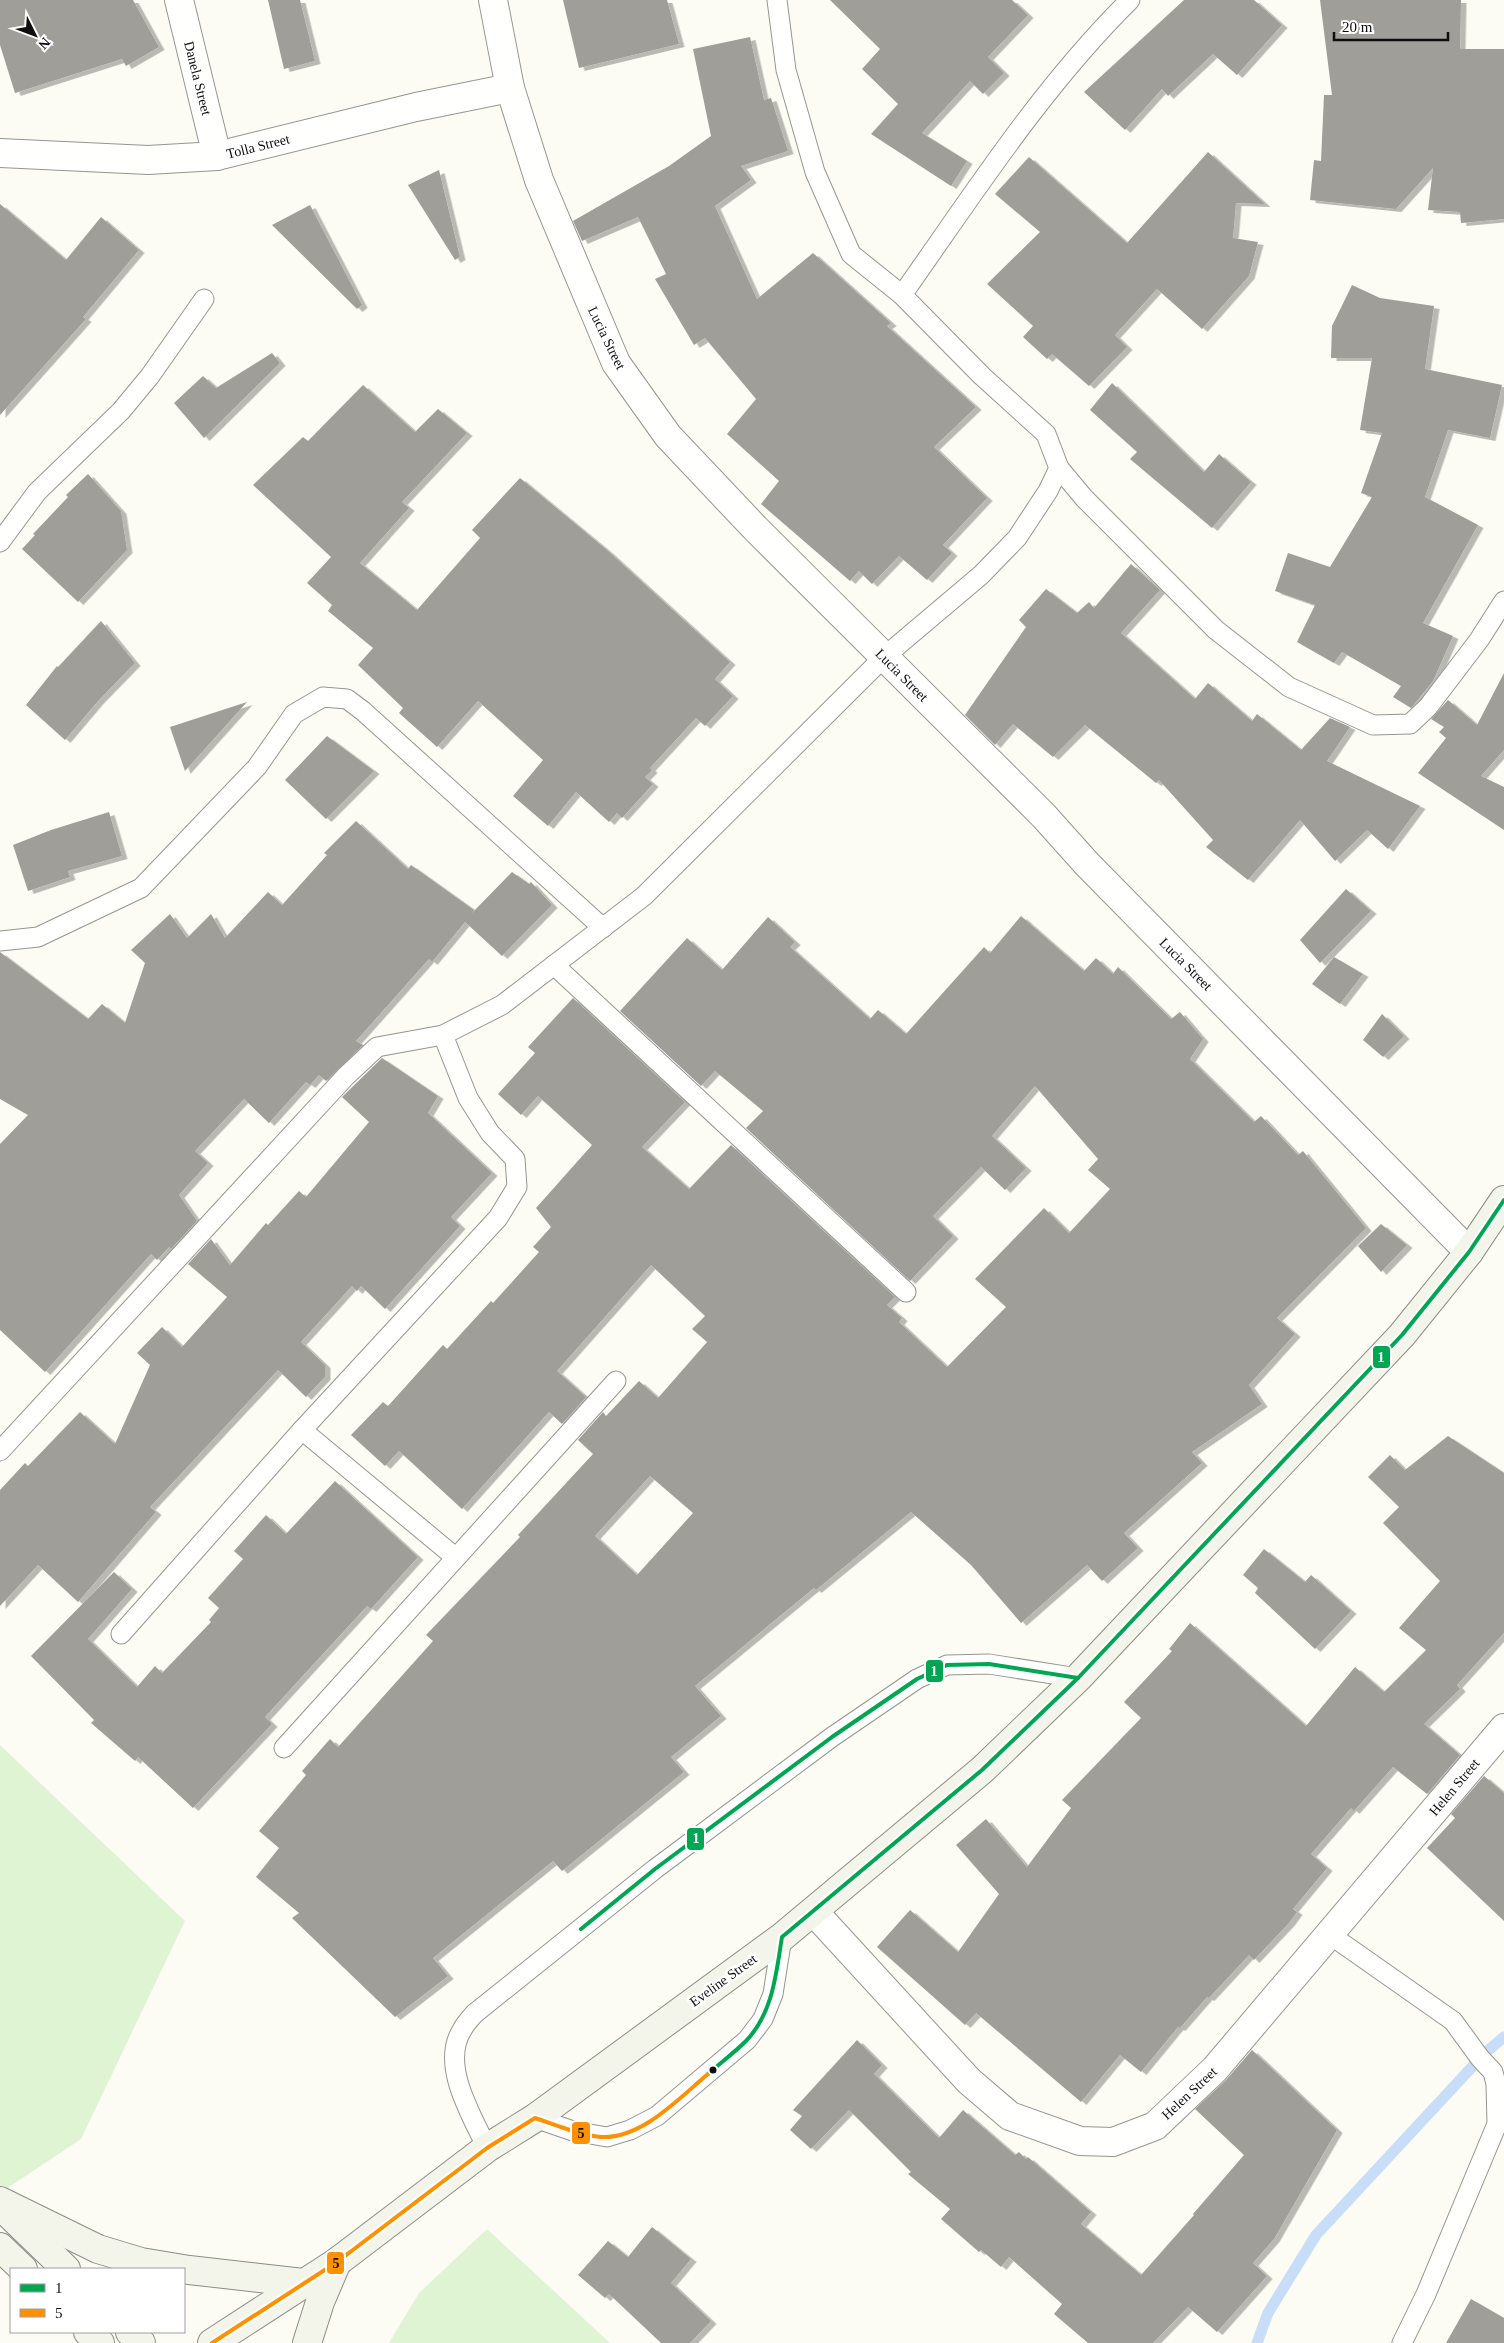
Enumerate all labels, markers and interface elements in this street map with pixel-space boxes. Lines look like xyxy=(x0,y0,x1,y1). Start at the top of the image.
north arrow xyxy=(10,10,60,60)
scale bar xyxy=(1334,10,1448,42)
text: 20 m xyxy=(1342,19,1373,35)
text: N xyxy=(35,35,53,52)
street label: Danela Street xyxy=(181,40,214,117)
street label: Tolla Street xyxy=(225,131,291,162)
street label: Lucia Street xyxy=(585,304,628,372)
street label: Lucia Street xyxy=(872,646,931,705)
street label: Lucia Street xyxy=(1156,935,1215,994)
line badge: 1 xyxy=(1372,1345,1391,1369)
text: 1 xyxy=(1378,1350,1385,1365)
line badge: 1 xyxy=(925,1659,944,1683)
text: 1 xyxy=(931,1664,938,1679)
street label: Helen Street xyxy=(1426,1756,1483,1819)
line badge: 1 xyxy=(686,1827,705,1851)
text: 1 xyxy=(693,1831,700,1846)
street label: Eveline Street xyxy=(687,1951,760,2010)
street label: Helen Street xyxy=(1159,2064,1220,2123)
unlabelled marker xyxy=(708,2065,718,2075)
line badge: 5 xyxy=(571,2121,591,2145)
text: 5 xyxy=(578,2126,585,2141)
line badge: 5 xyxy=(326,2251,345,2275)
text: 5 xyxy=(333,2256,340,2271)
legend xyxy=(10,2268,185,2333)
text: 1 xyxy=(55,2280,63,2296)
text: 5 xyxy=(55,2305,63,2321)

